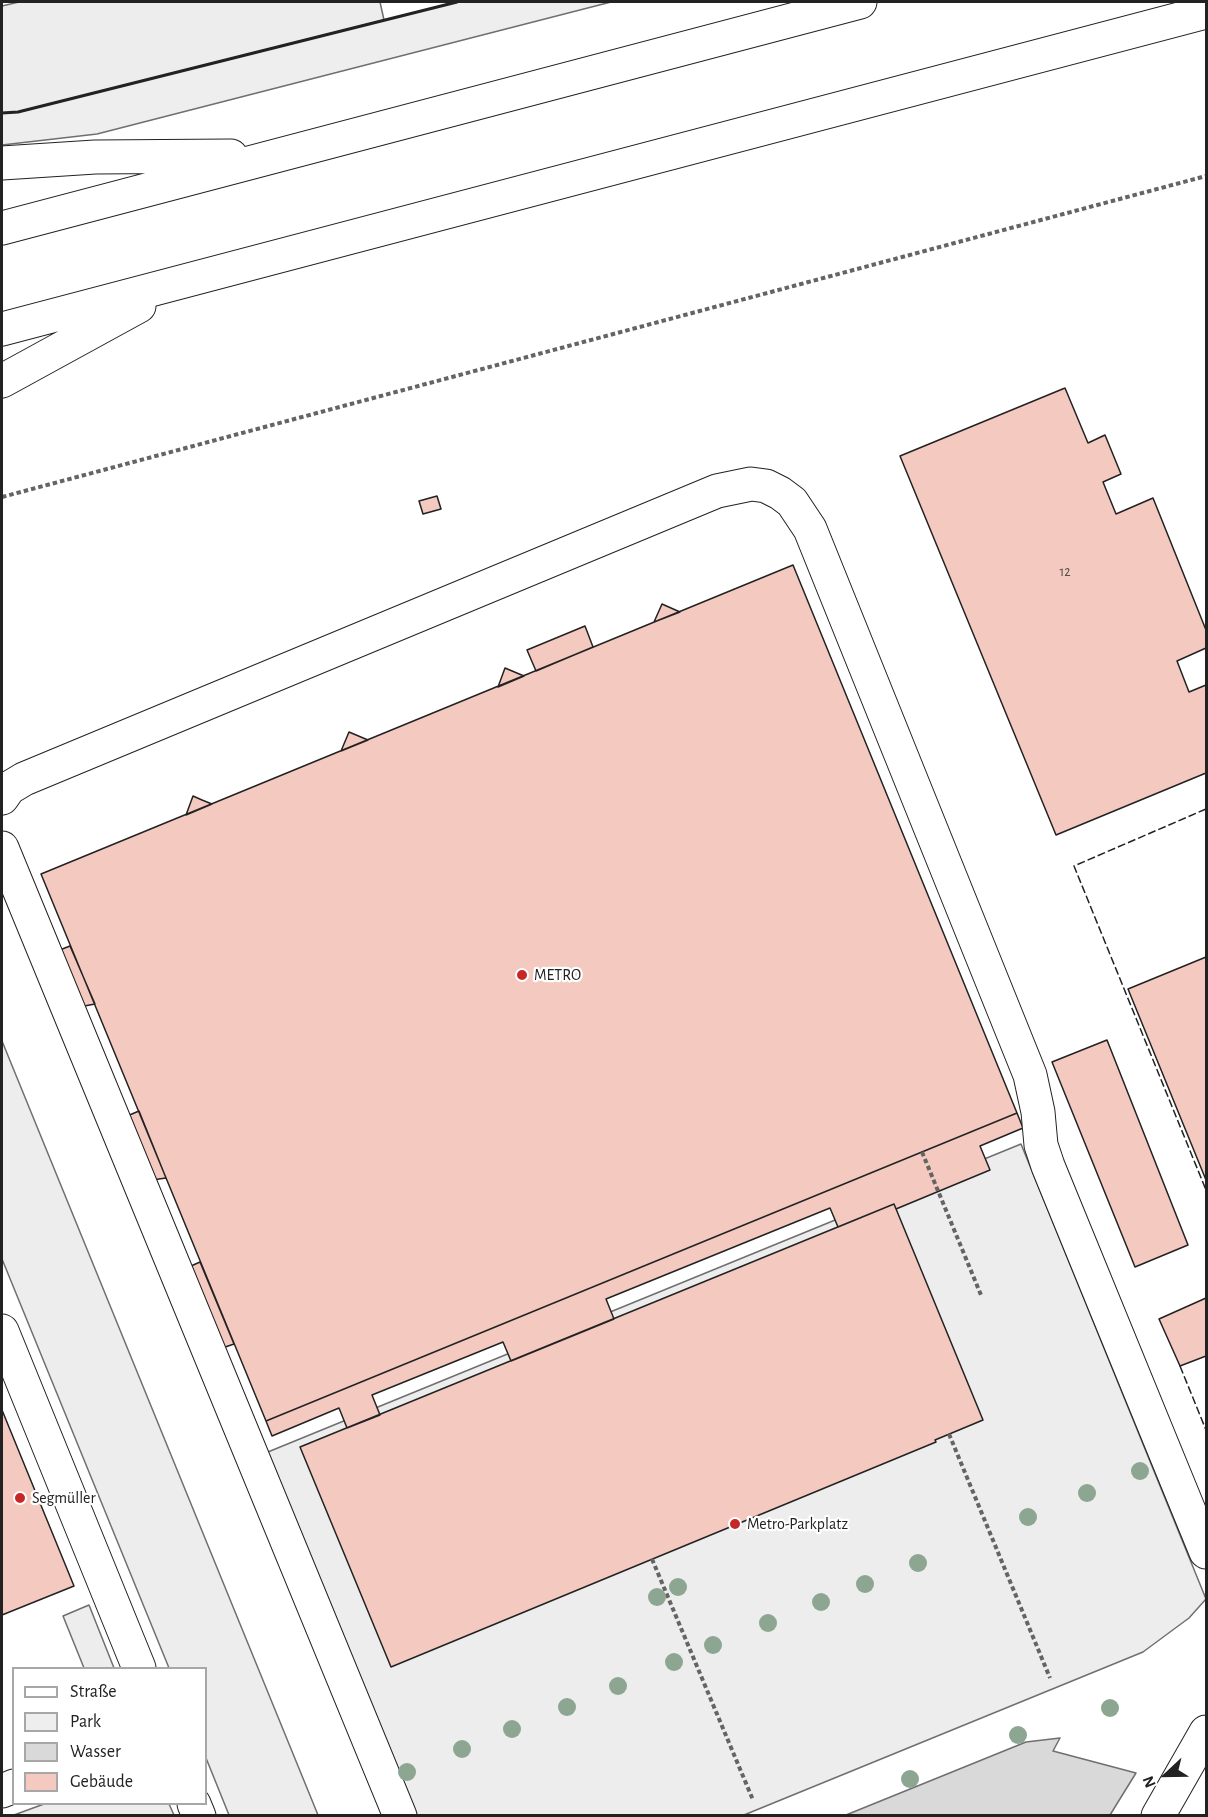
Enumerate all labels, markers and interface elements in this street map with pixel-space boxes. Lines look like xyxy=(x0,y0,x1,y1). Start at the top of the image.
house number: 12 xyxy=(1059,564,1071,580)
place label: METRO xyxy=(534,965,581,985)
marker: METRO xyxy=(515,968,529,982)
place label: Segmüller xyxy=(32,1488,96,1508)
marker: Segmüller xyxy=(13,1491,27,1505)
place label: Metro-Parkplatz xyxy=(747,1514,848,1534)
marker: Metro-Parkplatz xyxy=(728,1517,742,1531)
legend xyxy=(12,1667,207,1805)
text: Straße xyxy=(70,1683,116,1701)
text: Park xyxy=(70,1713,101,1731)
text: Wasser xyxy=(70,1743,121,1761)
north arrow xyxy=(1136,1745,1196,1805)
text: Gebäude xyxy=(70,1773,133,1791)
text: N xyxy=(1140,1774,1159,1790)

